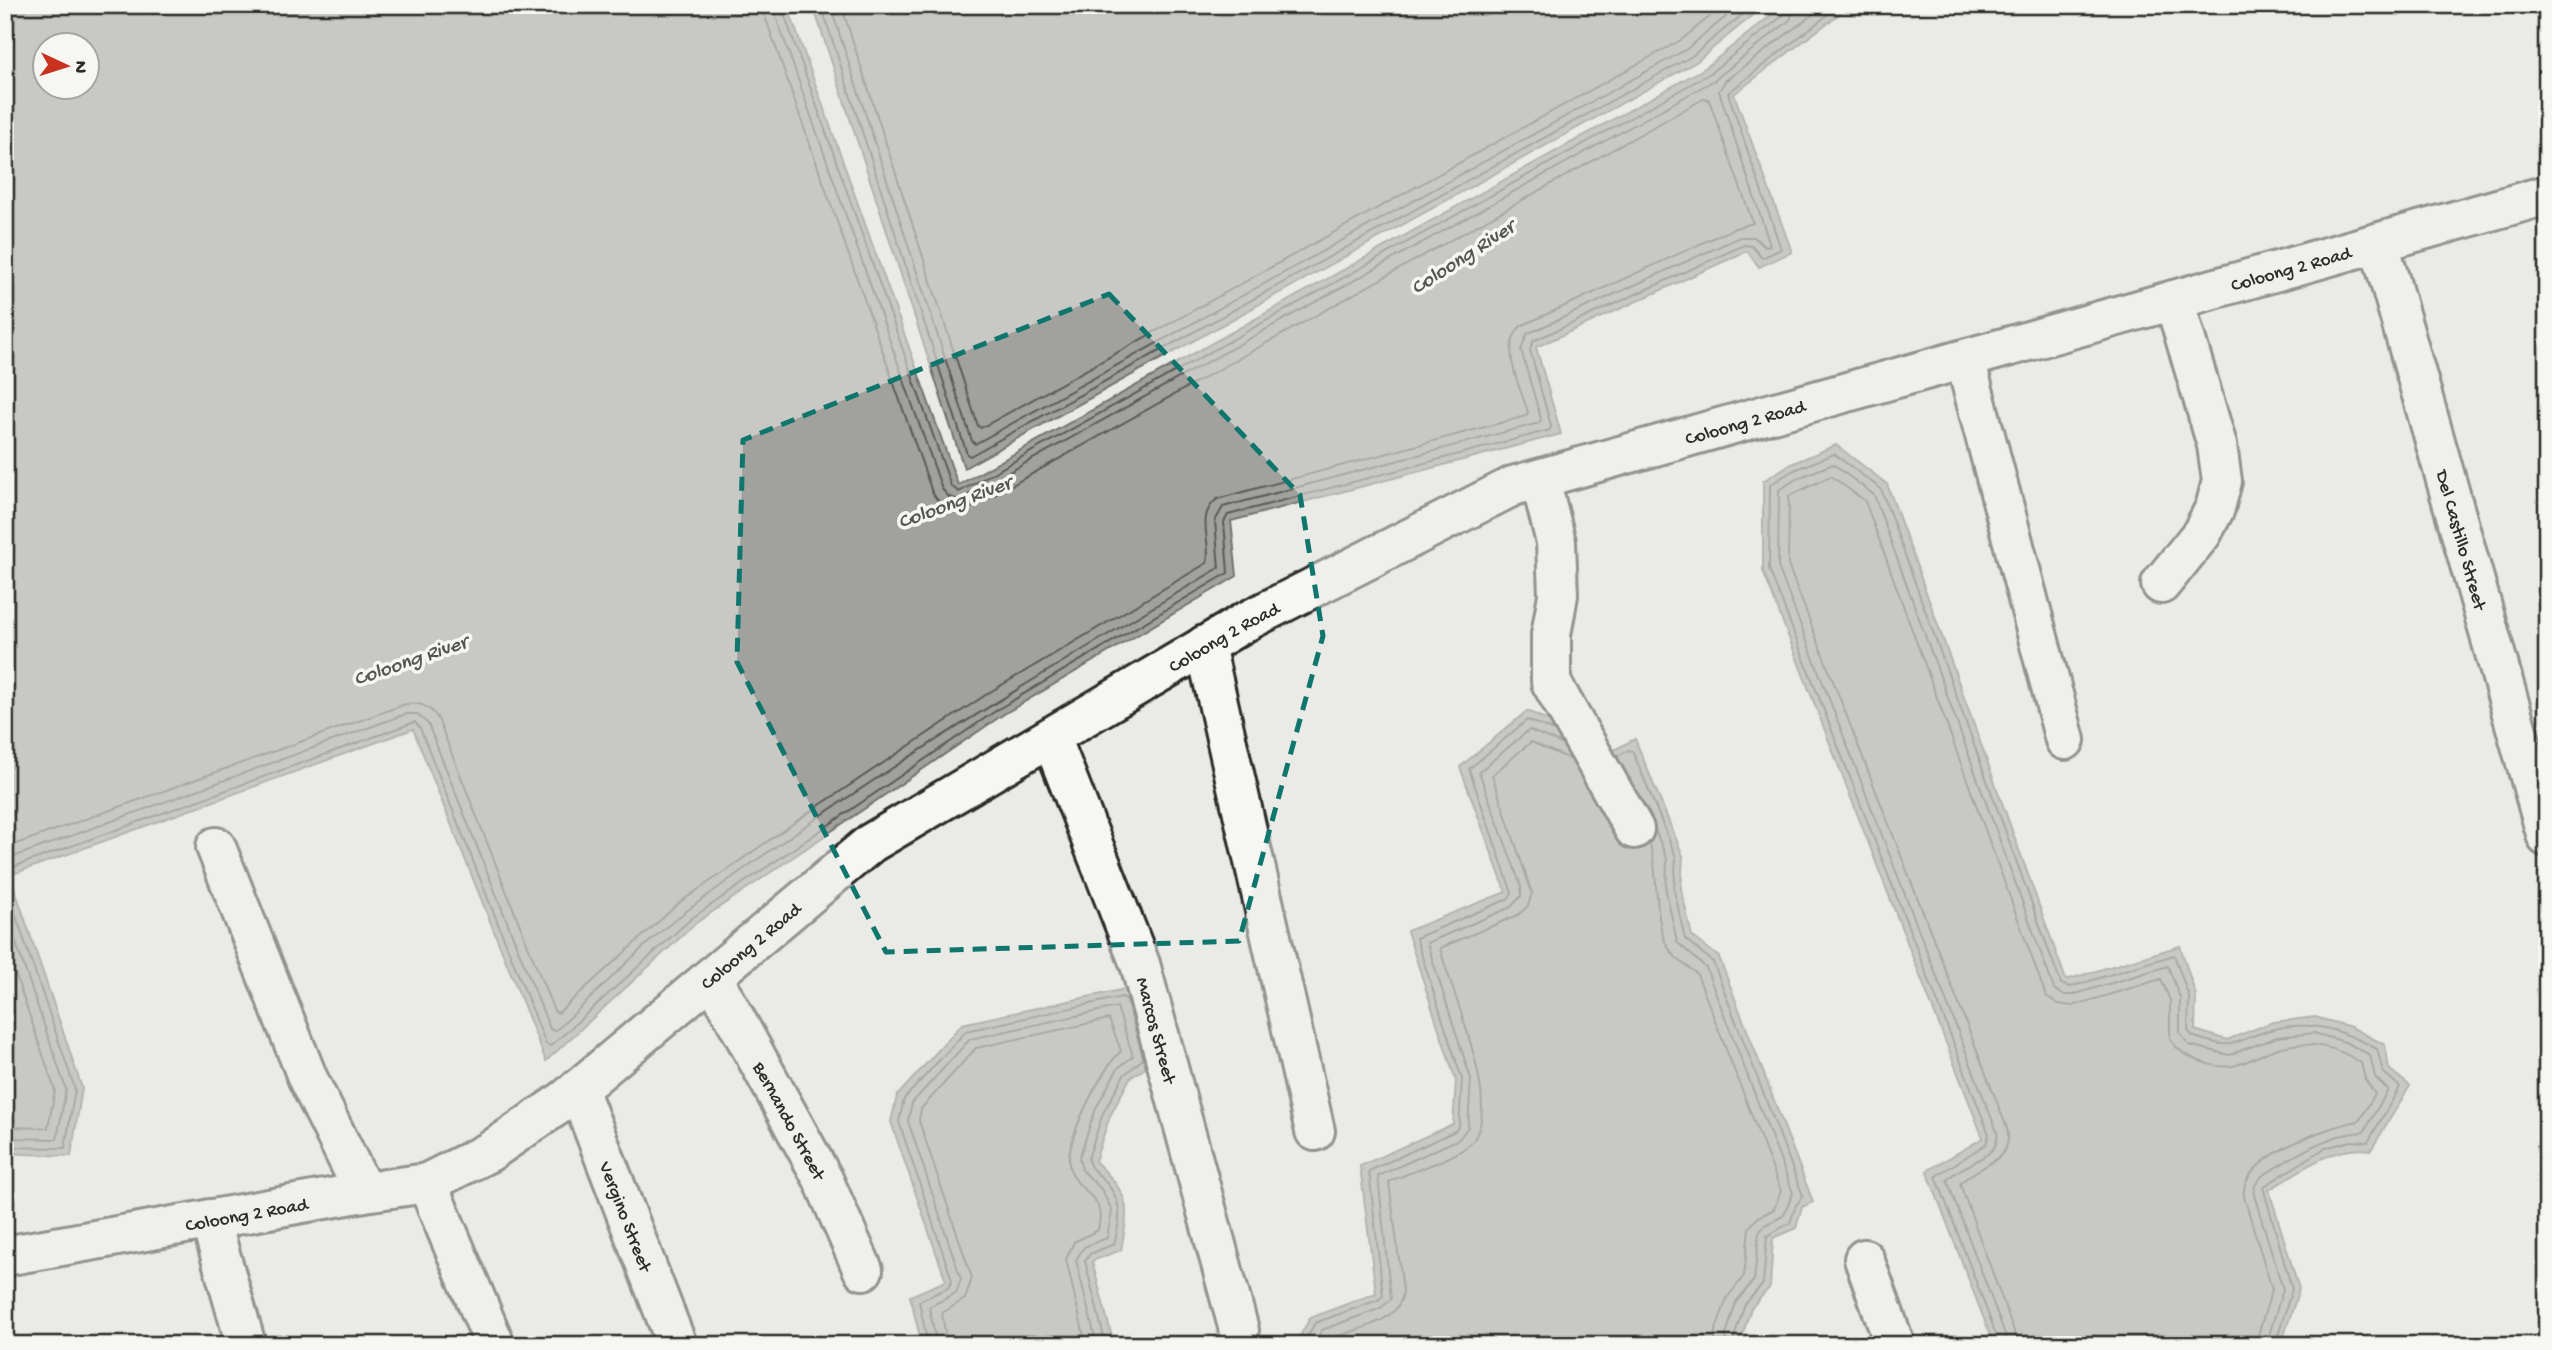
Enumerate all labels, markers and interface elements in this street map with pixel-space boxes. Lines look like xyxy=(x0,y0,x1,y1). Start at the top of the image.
north arrow xyxy=(32,32,102,102)
text: N xyxy=(68,60,91,74)
water label: Coloong River xyxy=(1407,214,1524,302)
street label: Coloong 2 Road xyxy=(2229,242,2356,298)
street label: Coloong 2 Road xyxy=(1683,396,1810,452)
street label: Del Castillo Street xyxy=(2428,466,2491,615)
water label: Coloong River xyxy=(895,471,1020,536)
street label: Coloong 2 Road xyxy=(1165,598,1286,680)
water label: Coloong River xyxy=(351,630,476,693)
street label: Coloong 2 Road xyxy=(697,898,808,996)
street label: Marcos Street xyxy=(1129,975,1180,1089)
street label: Bernando Street xyxy=(746,1058,830,1187)
street label: Vergino Street xyxy=(592,1158,656,1278)
street label: Coloong 2 Road xyxy=(184,1194,312,1239)

